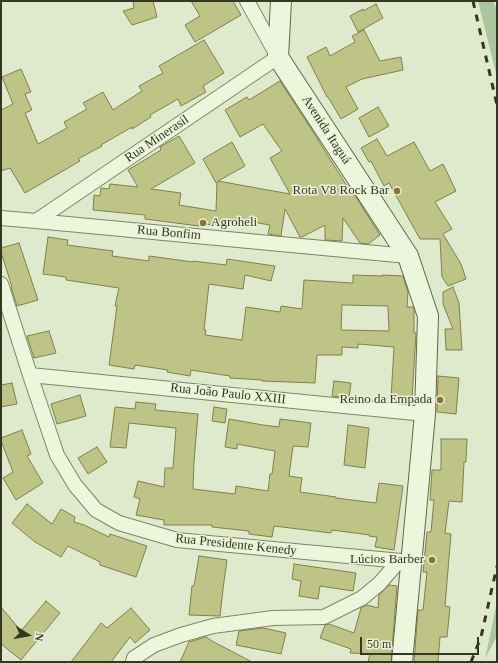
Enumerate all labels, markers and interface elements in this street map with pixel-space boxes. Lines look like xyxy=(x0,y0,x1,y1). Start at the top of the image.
street label: Avenida Itaguá xyxy=(298,93,354,167)
street label: Rua Minerasil xyxy=(122,112,192,166)
place label: Rota V8 Rock Bar xyxy=(293,183,389,199)
marker: Rota V8 Rock Bar xyxy=(392,186,402,196)
place label: Agroheli xyxy=(211,215,257,231)
marker: Agroheli xyxy=(198,218,208,228)
street label: Rua Bonfim xyxy=(136,222,202,244)
street label: Rua João Paulo XXIII xyxy=(170,380,286,408)
place label: Reino da Empada xyxy=(340,392,432,408)
marker: Reino da Empada xyxy=(435,395,445,405)
street label: Rua Presidente Kenedy xyxy=(175,531,297,559)
place label: Lúcios Barber xyxy=(350,552,424,568)
marker: Lúcios Barber xyxy=(427,555,437,565)
north arrow xyxy=(8,615,48,655)
scale bar xyxy=(362,629,481,655)
text: N xyxy=(33,632,46,642)
text: 50 m xyxy=(367,637,391,651)

